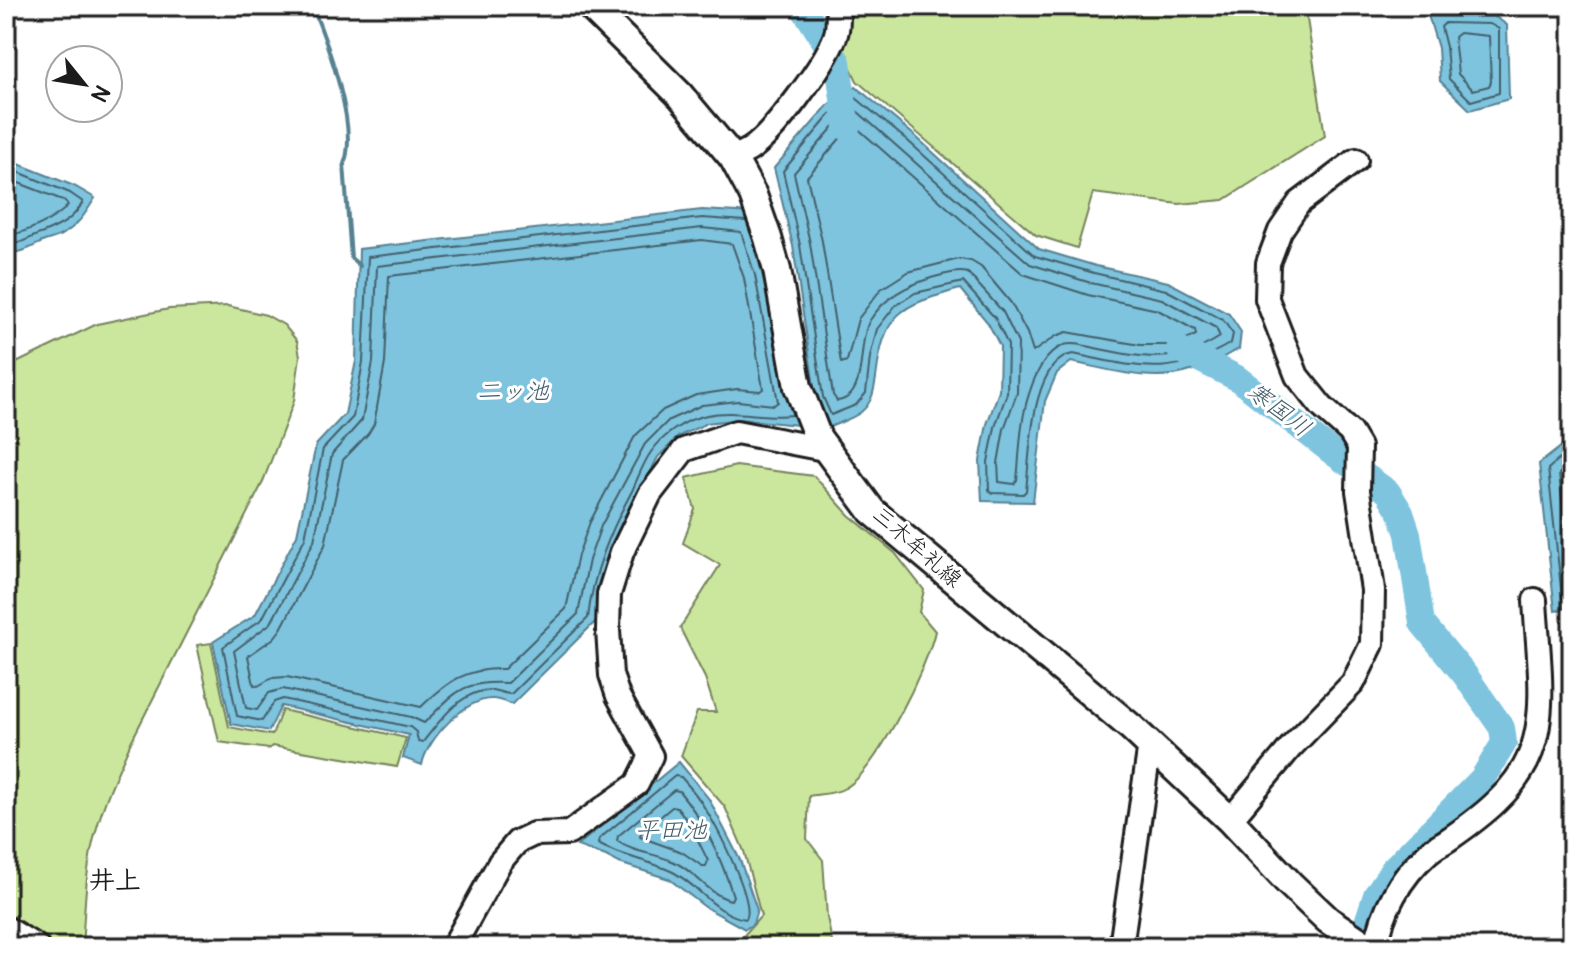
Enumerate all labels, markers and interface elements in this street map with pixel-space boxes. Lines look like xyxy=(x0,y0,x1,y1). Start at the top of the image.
north arrow xyxy=(44,44,124,124)
text: N xyxy=(85,80,116,107)
water label: 二ッ池 xyxy=(477,377,550,406)
water label: 寒国川 xyxy=(1242,377,1316,443)
street label: 三木牟礼線 xyxy=(866,500,968,594)
water label: 平田池 xyxy=(635,816,708,845)
district label: 井上 xyxy=(89,865,141,897)

